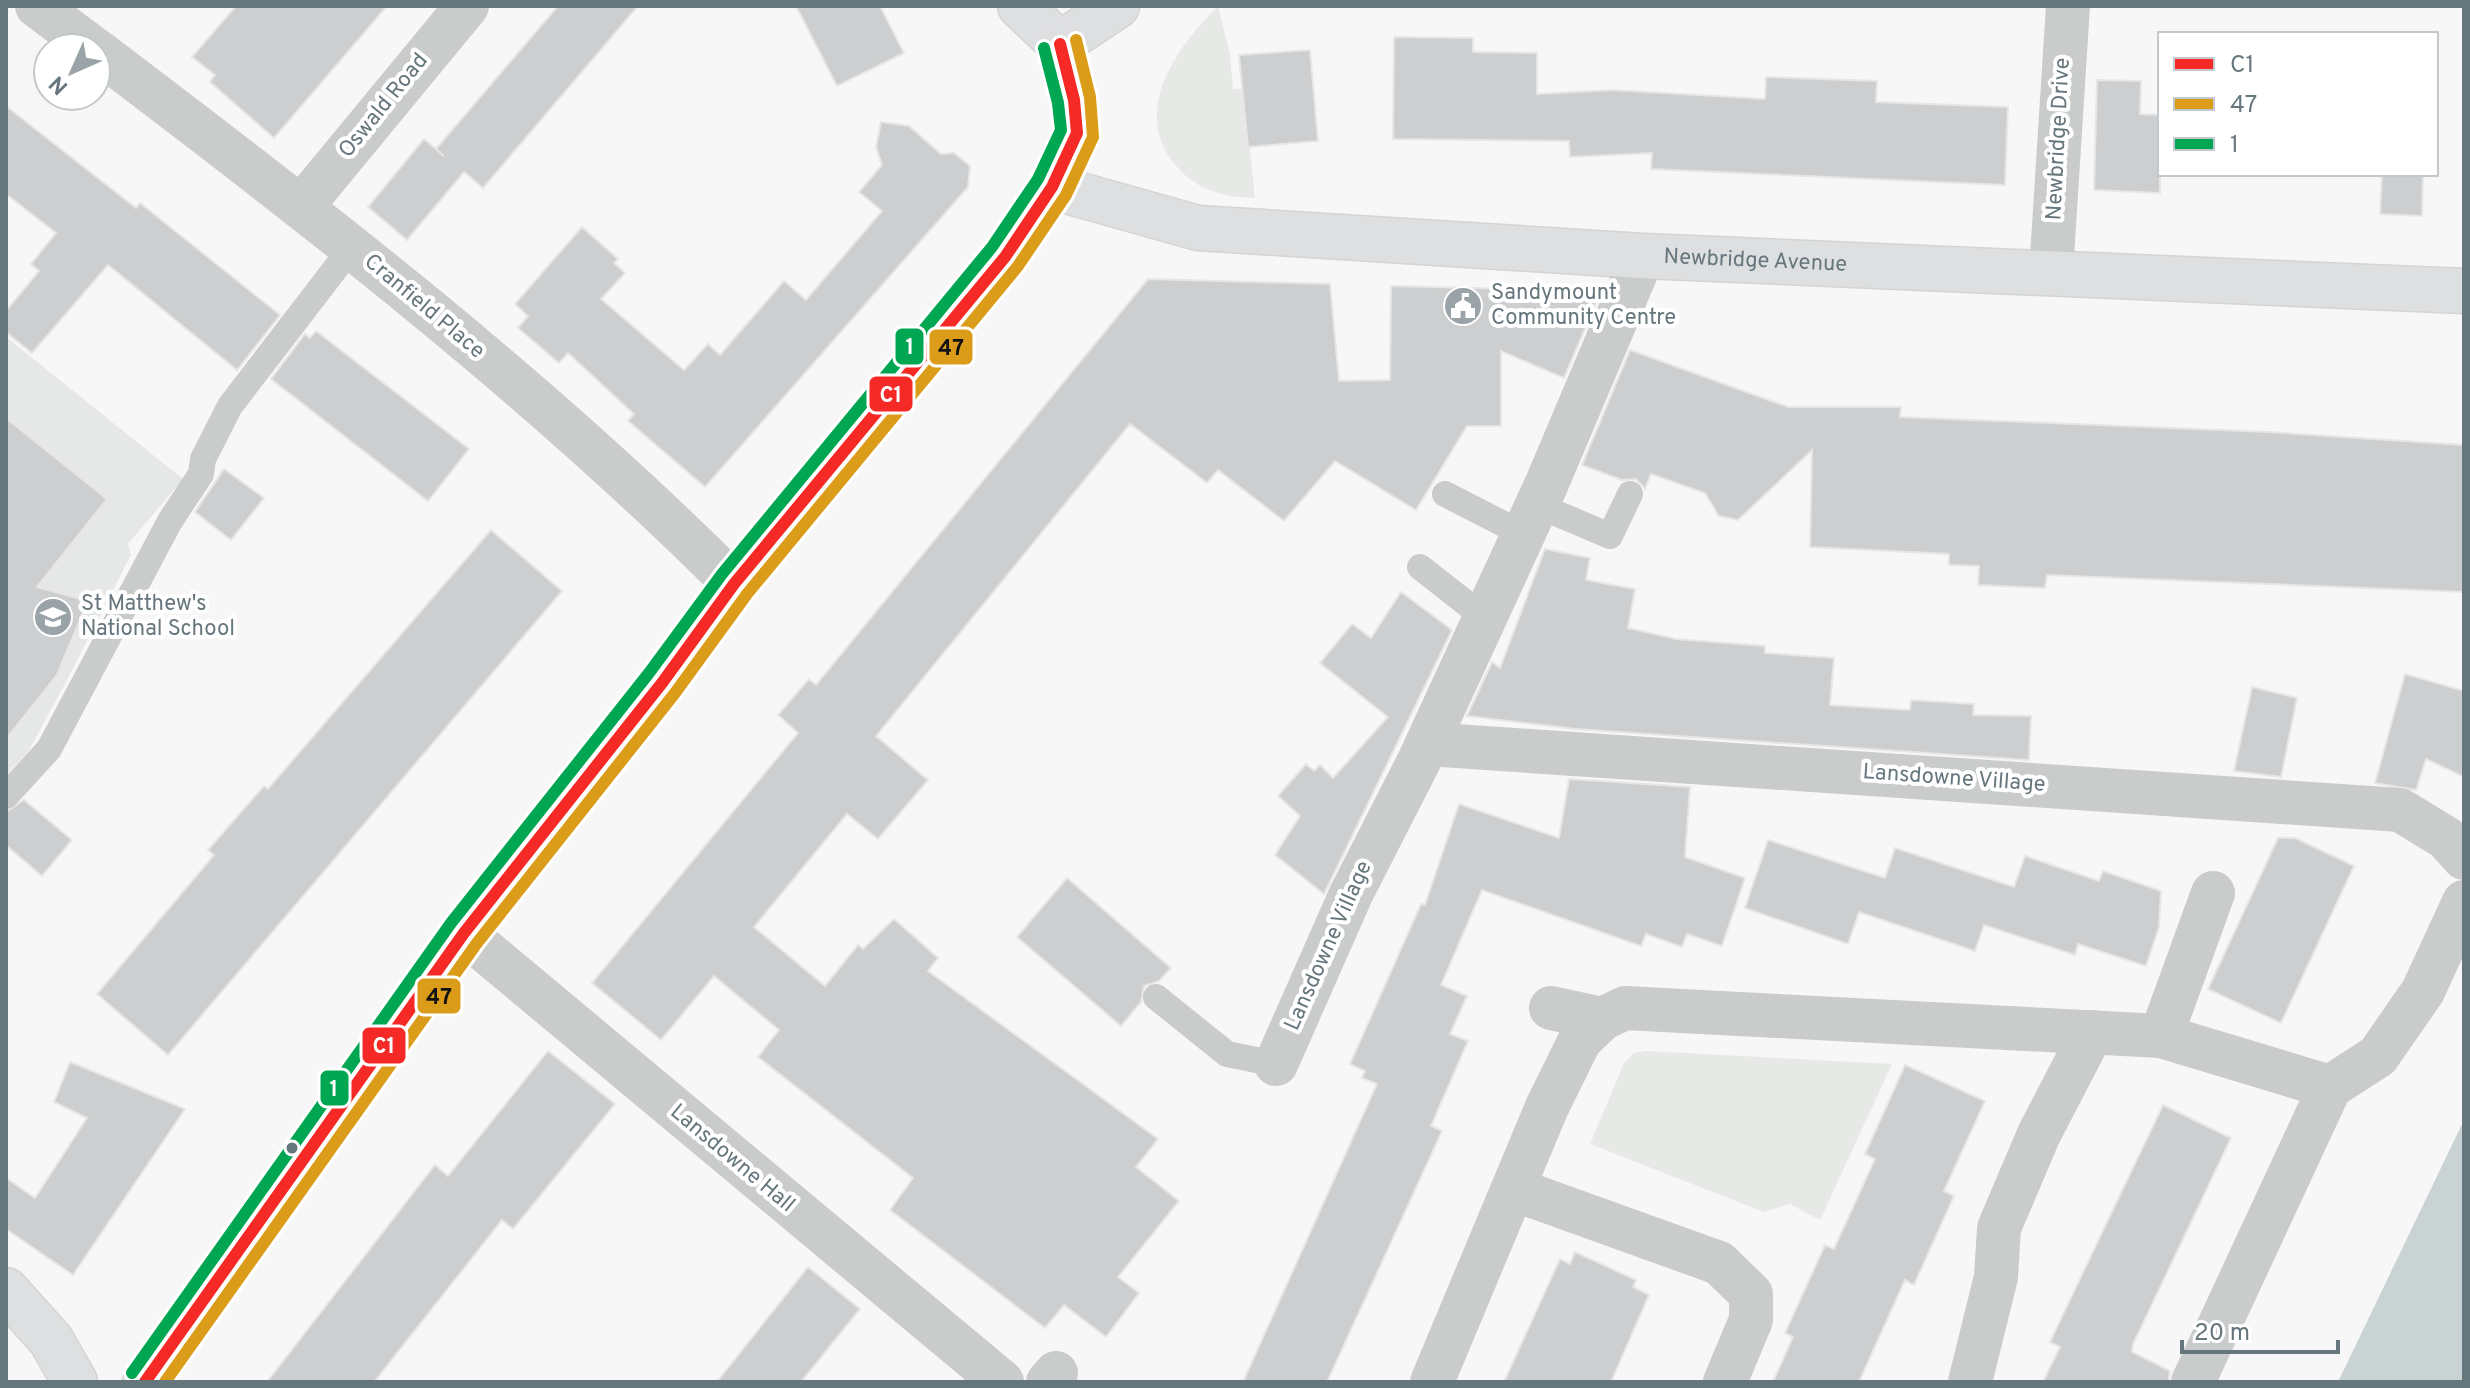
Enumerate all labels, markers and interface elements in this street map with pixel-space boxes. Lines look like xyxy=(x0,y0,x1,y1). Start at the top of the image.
north arrow xyxy=(32,32,112,112)
legend xyxy=(2158,32,2438,176)
street label: Oswald Road xyxy=(334,48,434,164)
text: C1 xyxy=(2230,51,2254,81)
street label: Newbridge Drive xyxy=(2041,57,2077,221)
text: N xyxy=(44,69,75,100)
text: 47 xyxy=(2230,91,2257,121)
text: 1 xyxy=(2230,131,2239,161)
street label: Newbridge Avenue xyxy=(1663,243,1848,278)
street label: Cranfield Place xyxy=(358,249,490,365)
place label: Sandymount Community Centre xyxy=(1491,280,1676,332)
public building icon: Sandymount Community Centre xyxy=(1442,285,1484,327)
line badge: 1 xyxy=(894,327,925,366)
line badge: 47 xyxy=(928,328,974,366)
text: 1 xyxy=(906,335,914,362)
text: 47 xyxy=(938,336,964,363)
line badge: C1 xyxy=(868,375,914,413)
text: C1 xyxy=(880,383,902,410)
place label: St Matthew's National School xyxy=(81,591,235,643)
school or university icon: St Matthew's National School xyxy=(32,596,74,638)
street label: Lansdowne Village xyxy=(1862,759,2046,799)
street label: Lansdowne Village xyxy=(1279,857,1379,1035)
line badge: 47 xyxy=(416,977,462,1015)
text: 47 xyxy=(426,985,452,1012)
line badge: C1 xyxy=(361,1026,407,1065)
text: C1 xyxy=(373,1034,395,1061)
line badge: 1 xyxy=(319,1069,350,1107)
text: 1 xyxy=(330,1077,338,1104)
street label: Lansdowne Hall xyxy=(664,1099,800,1219)
unlabelled marker xyxy=(284,1140,300,1156)
scale bar xyxy=(2182,1304,2338,1354)
text: 20 m xyxy=(2194,1319,2250,1349)

